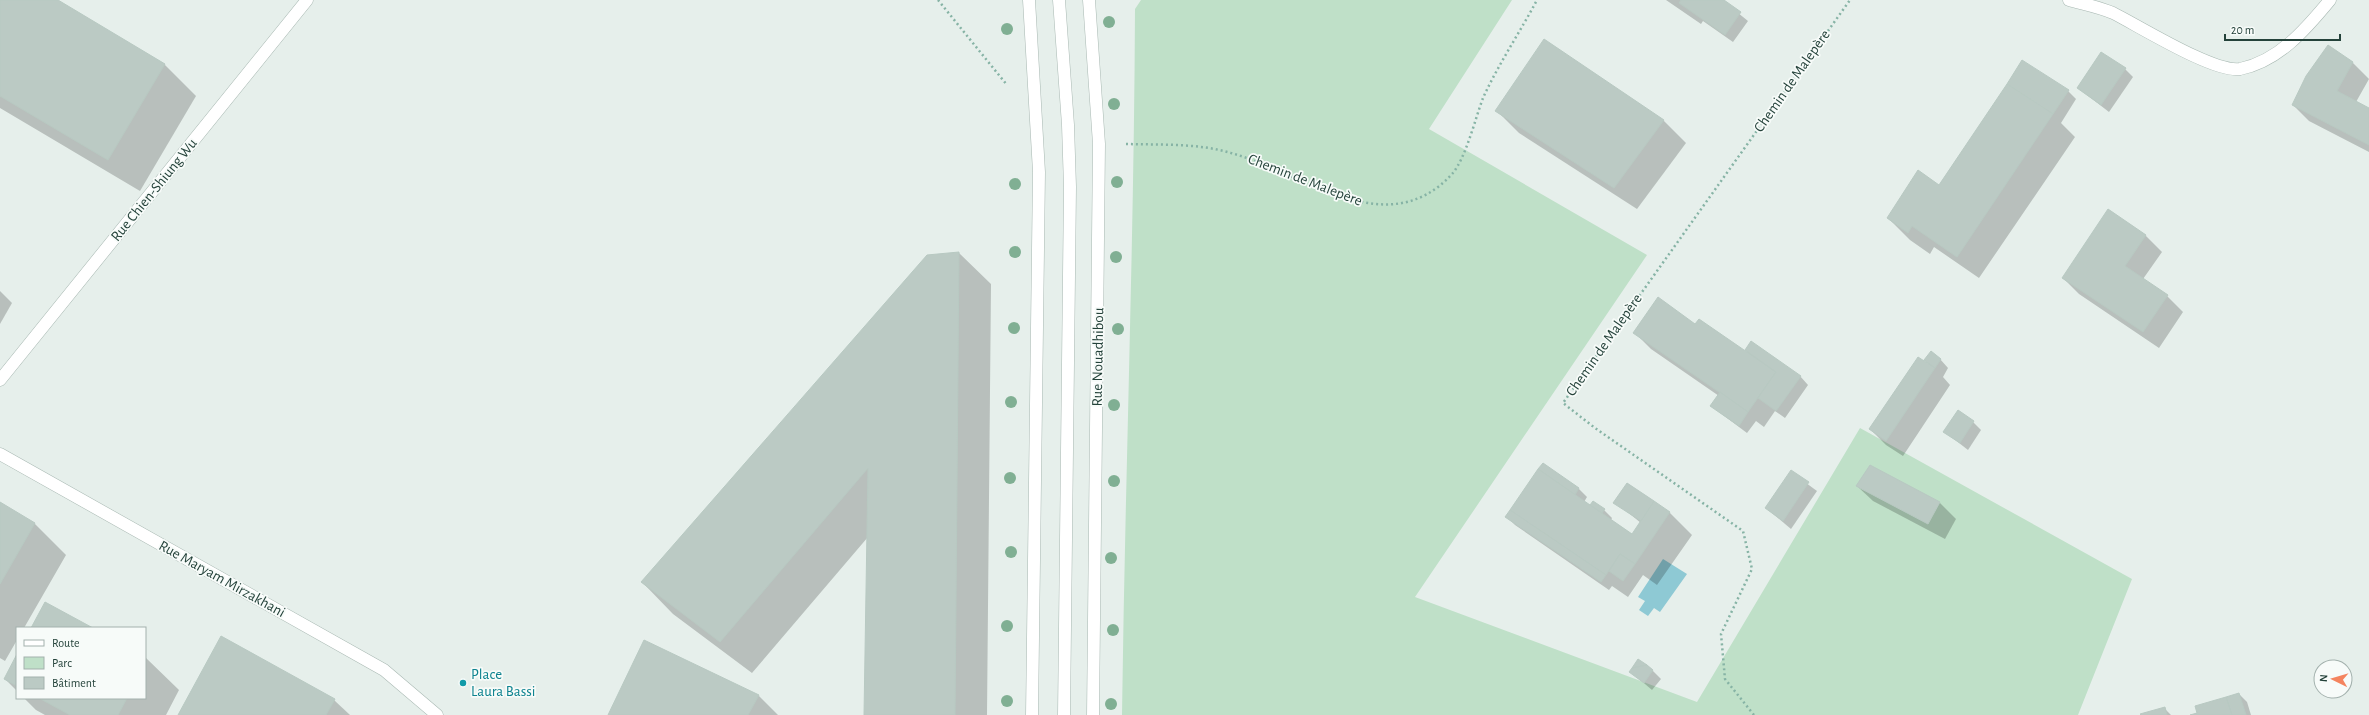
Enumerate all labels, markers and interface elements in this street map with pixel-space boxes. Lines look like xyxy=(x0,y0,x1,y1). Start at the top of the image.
scale bar xyxy=(2225,16,2340,42)
text: 20 m xyxy=(2231,24,2254,36)
street label: Chemin de Malepère xyxy=(1751,27,1833,135)
street label: Rue Chien-Shiung Wu xyxy=(108,136,200,244)
street label: Chemin de Malepère xyxy=(1246,151,1364,209)
street label: Chemin de Malepère xyxy=(1563,291,1645,399)
street label: Rue Nouadhibou xyxy=(1090,307,1106,407)
street label: Rue Maryam Mirzakhani xyxy=(156,538,288,620)
legend xyxy=(16,627,146,699)
text: Route xyxy=(52,637,79,649)
text: Parc xyxy=(52,657,72,669)
north arrow xyxy=(2313,659,2353,699)
place label: Place Laura Bassi xyxy=(471,667,536,699)
text: N xyxy=(2318,674,2329,682)
text: Bâtiment xyxy=(52,677,96,689)
marker: Place Laura Bassi xyxy=(458,678,468,688)

